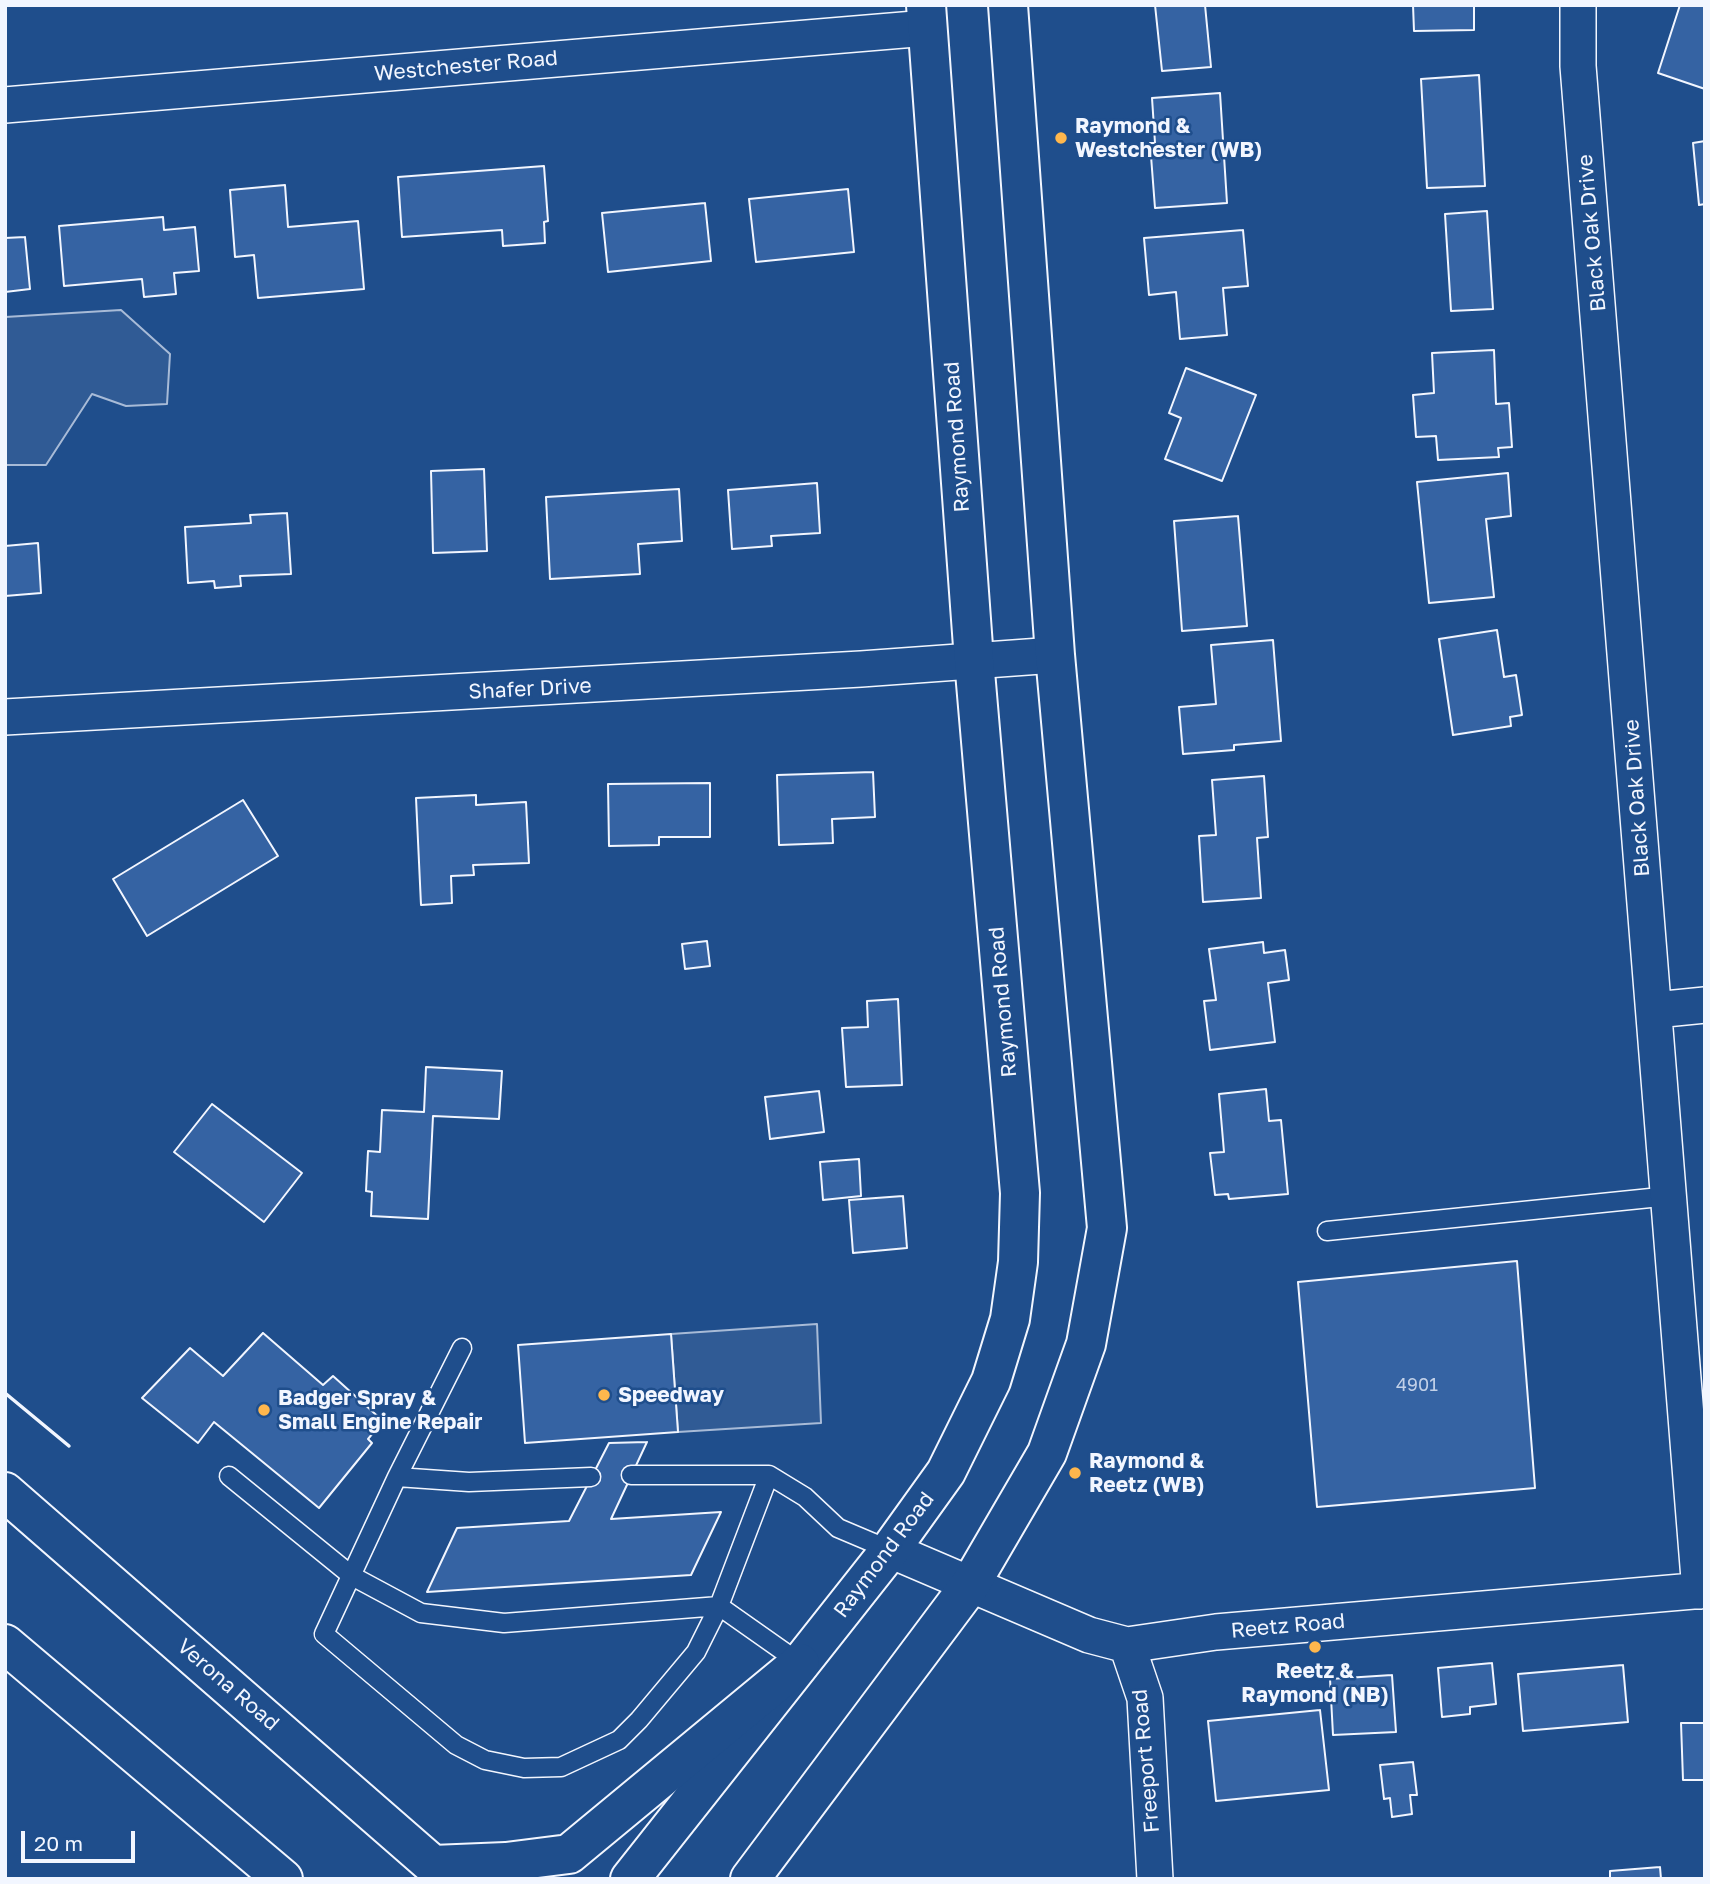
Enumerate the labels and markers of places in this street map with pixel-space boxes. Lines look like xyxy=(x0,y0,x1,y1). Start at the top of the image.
place label: Raymond & Westchester (WB) xyxy=(1075,113,1262,163)
marker: Raymond & Westchester (WB) xyxy=(1053,130,1069,146)
place label: Speedway xyxy=(618,1382,724,1408)
place label: Badger Spray & Small Engine Repair xyxy=(278,1385,482,1435)
marker: Speedway xyxy=(596,1387,612,1403)
marker: Badger Spray & Small Engine Repair xyxy=(256,1402,272,1418)
place label: Raymond & Reetz (WB) xyxy=(1089,1448,1204,1498)
marker: Raymond & Reetz (WB) xyxy=(1067,1465,1083,1481)
marker: Reetz & Raymond (NB) xyxy=(1307,1639,1323,1655)
place label: Reetz & Raymond (NB) xyxy=(1241,1658,1389,1708)

